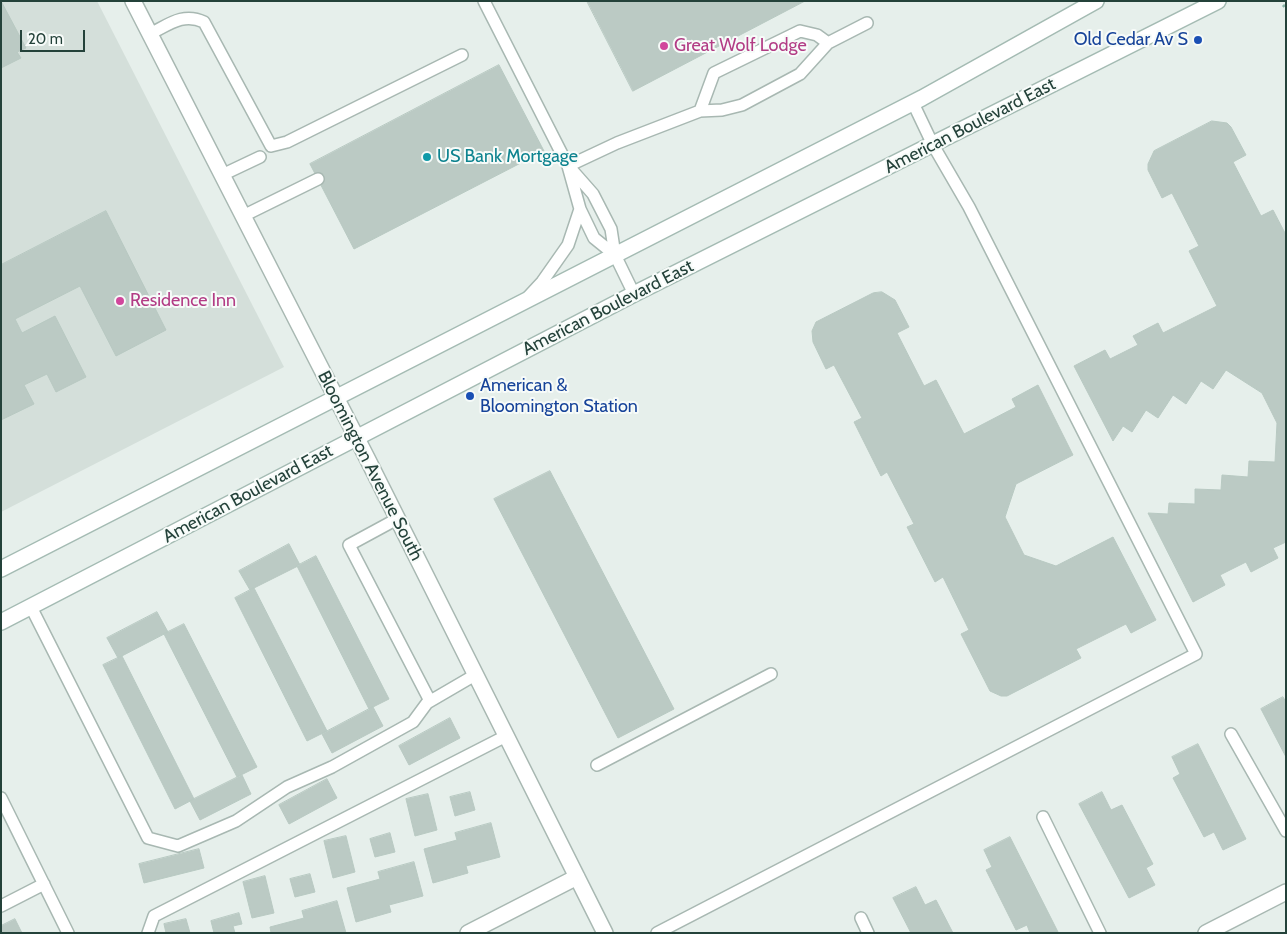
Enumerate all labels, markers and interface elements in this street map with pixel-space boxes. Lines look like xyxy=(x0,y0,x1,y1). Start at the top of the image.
scale bar xyxy=(22,20,88,52)
place label: Old Cedar Av S xyxy=(1074,29,1188,51)
text: 20 m xyxy=(28,30,63,48)
marker: Old Cedar Av S xyxy=(1192,34,1204,46)
place label: Great Wolf Lodge xyxy=(674,35,807,57)
marker: Great Wolf Lodge xyxy=(658,40,670,52)
street label: American Boulevard East xyxy=(881,73,1059,179)
place label: US Bank Mortgage xyxy=(437,146,578,168)
marker: US Bank Mortgage xyxy=(421,151,433,163)
street label: American Boulevard East xyxy=(519,255,697,361)
place label: Residence Inn xyxy=(130,290,236,312)
marker: Residence Inn xyxy=(114,295,126,307)
street label: Bloomington Avenue South xyxy=(313,368,427,564)
place label: American & Bloomington Station xyxy=(480,375,638,418)
marker: American & Bloomington Station xyxy=(464,390,476,402)
street label: American Boulevard East xyxy=(160,440,336,548)

